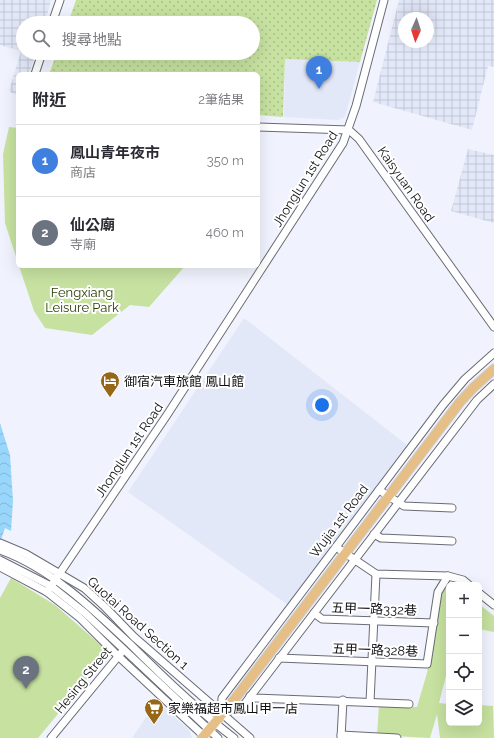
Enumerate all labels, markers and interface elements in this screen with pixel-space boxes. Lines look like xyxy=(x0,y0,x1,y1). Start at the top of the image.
north arrow xyxy=(398,12,434,48)
search box xyxy=(16,16,260,60)
icon: search xyxy=(30,27,52,49)
text: 搜尋地點 xyxy=(62,31,122,49)
pin: 1 xyxy=(306,56,332,89)
text: 附近 xyxy=(32,90,66,110)
text: 2筆結果 xyxy=(198,92,244,107)
street label: Jhonglun 1st Road xyxy=(269,128,341,230)
text: 鳳山青年夜市 xyxy=(70,144,160,162)
street label: Kaisyuan Road xyxy=(375,144,437,224)
text: 1 xyxy=(42,153,48,168)
text: 350 m xyxy=(207,153,244,168)
text: 商店 xyxy=(70,165,96,180)
text: 仙公廟 xyxy=(70,216,115,234)
text: 2 xyxy=(41,225,49,240)
text: 460 m xyxy=(206,225,244,240)
text: 寺廟 xyxy=(70,237,96,252)
park label: Fengxiang Leisure Park xyxy=(45,285,119,315)
hotel icon: 御宿汽車旅館 鳳山館 xyxy=(99,370,121,398)
place label: 御宿汽車旅館 鳳山館 xyxy=(124,374,244,389)
your location xyxy=(312,395,332,415)
street label: Jhonglun 1st Road xyxy=(92,400,166,500)
street label: Wujia 1st Road xyxy=(307,481,371,561)
street label: Guotai Road Section 1 xyxy=(84,574,192,673)
map controls xyxy=(446,582,482,726)
button: + xyxy=(446,582,482,618)
street label: 五甲一路332巷 xyxy=(331,600,417,618)
button: − xyxy=(446,618,482,654)
street label: 五甲一路328巷 xyxy=(332,641,418,659)
street label: Hesing Street xyxy=(52,643,115,716)
button: locate xyxy=(446,654,482,690)
pin: 2 xyxy=(13,656,39,689)
button: layers xyxy=(446,690,482,726)
supermarket icon: 家樂福超市鳳山甲一店 xyxy=(143,697,165,725)
place label: 家樂福超市鳳山甲一店 xyxy=(168,701,298,716)

